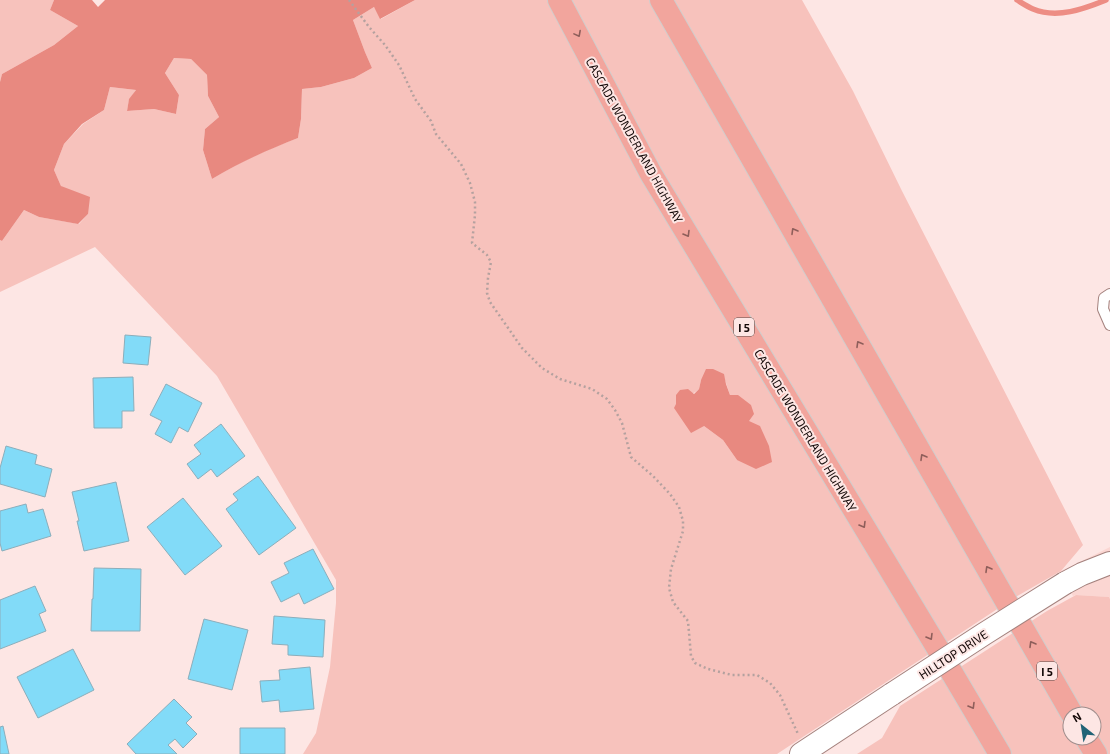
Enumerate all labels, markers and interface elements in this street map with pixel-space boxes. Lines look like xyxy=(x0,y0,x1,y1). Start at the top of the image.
one-way arrow xyxy=(573,30,580,38)
street label: CASCADE WONDERLAND HIGHWAY xyxy=(584,55,686,225)
one-way arrow xyxy=(791,228,798,235)
one-way arrow xyxy=(683,230,690,237)
road number: I 5 xyxy=(734,318,754,336)
one-way arrow xyxy=(856,341,863,348)
street label: CASCADE WONDERLAND HIGHWAY xyxy=(752,346,860,514)
one-way arrow xyxy=(921,453,928,461)
one-way arrow xyxy=(858,521,866,528)
one-way arrow xyxy=(985,566,992,573)
street label: HILLTOP DRIVE xyxy=(916,626,990,681)
one-way arrow xyxy=(926,633,933,640)
one-way arrow xyxy=(1029,641,1036,648)
road number: I 5 xyxy=(1037,662,1057,680)
one-way arrow xyxy=(967,702,974,709)
north arrow xyxy=(1062,706,1102,746)
text: N xyxy=(1070,709,1083,725)

